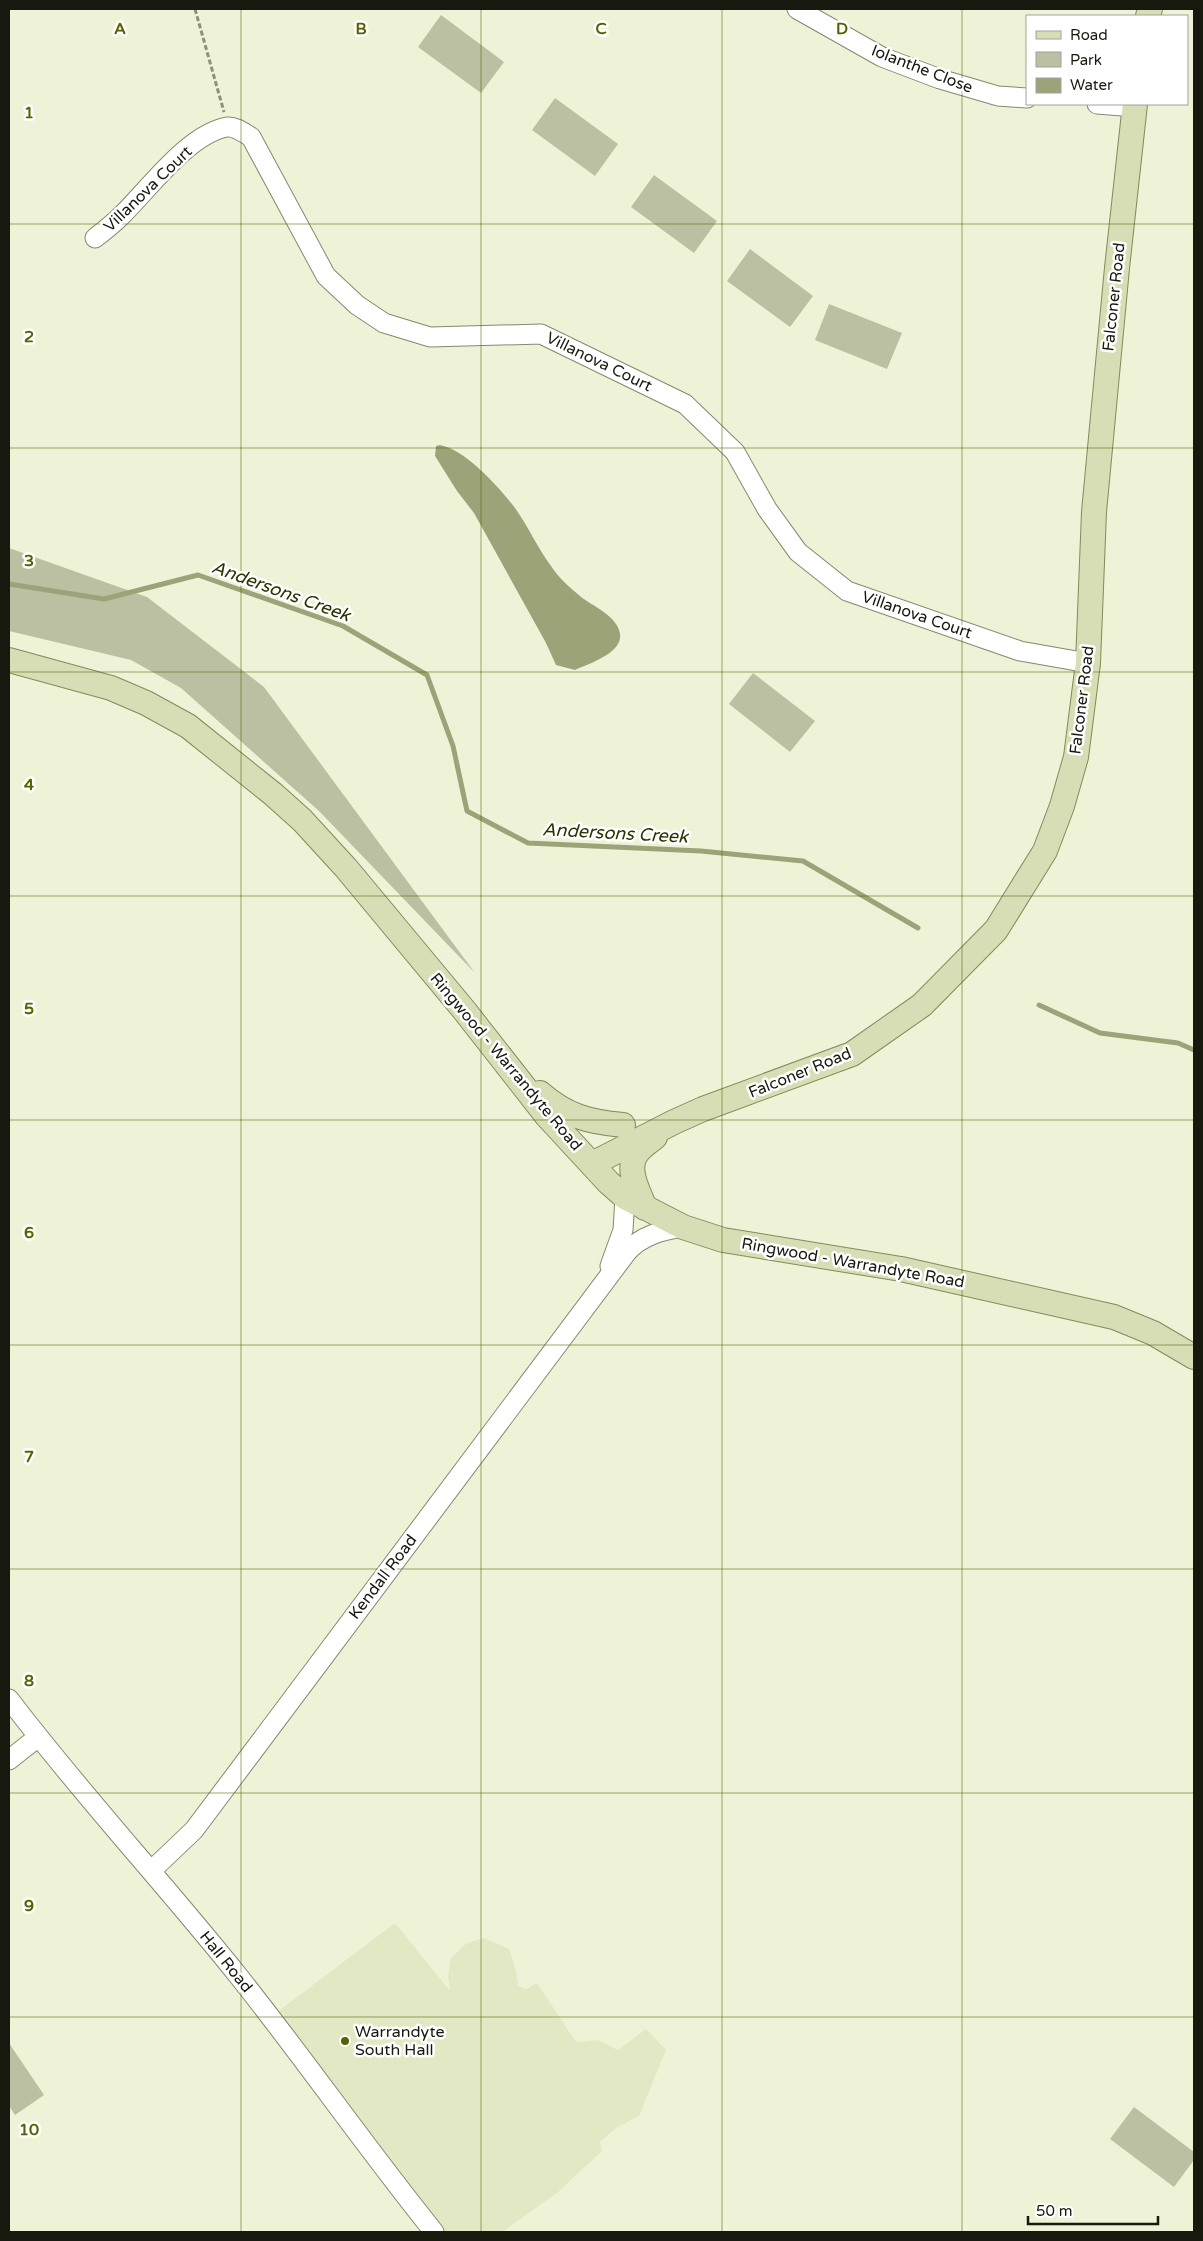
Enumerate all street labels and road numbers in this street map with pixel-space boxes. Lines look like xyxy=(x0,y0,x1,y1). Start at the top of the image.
street label: Iolanthe Close xyxy=(868,40,976,98)
street label: Villanova Court xyxy=(100,142,196,236)
street label: Falconer Road xyxy=(1098,242,1130,352)
street label: Villanova Court xyxy=(543,328,655,396)
street label: Villanova Court xyxy=(859,587,975,643)
street label: Falconer Road xyxy=(1065,645,1099,755)
street label: Ringwood - Warrandyte Road xyxy=(426,969,586,1155)
street label: Falconer Road xyxy=(746,1043,854,1103)
street label: Ringwood - Warrandyte Road xyxy=(740,1234,966,1292)
street label: Kendall Road xyxy=(345,1531,421,1623)
street label: Hall Road xyxy=(195,1927,257,1997)

